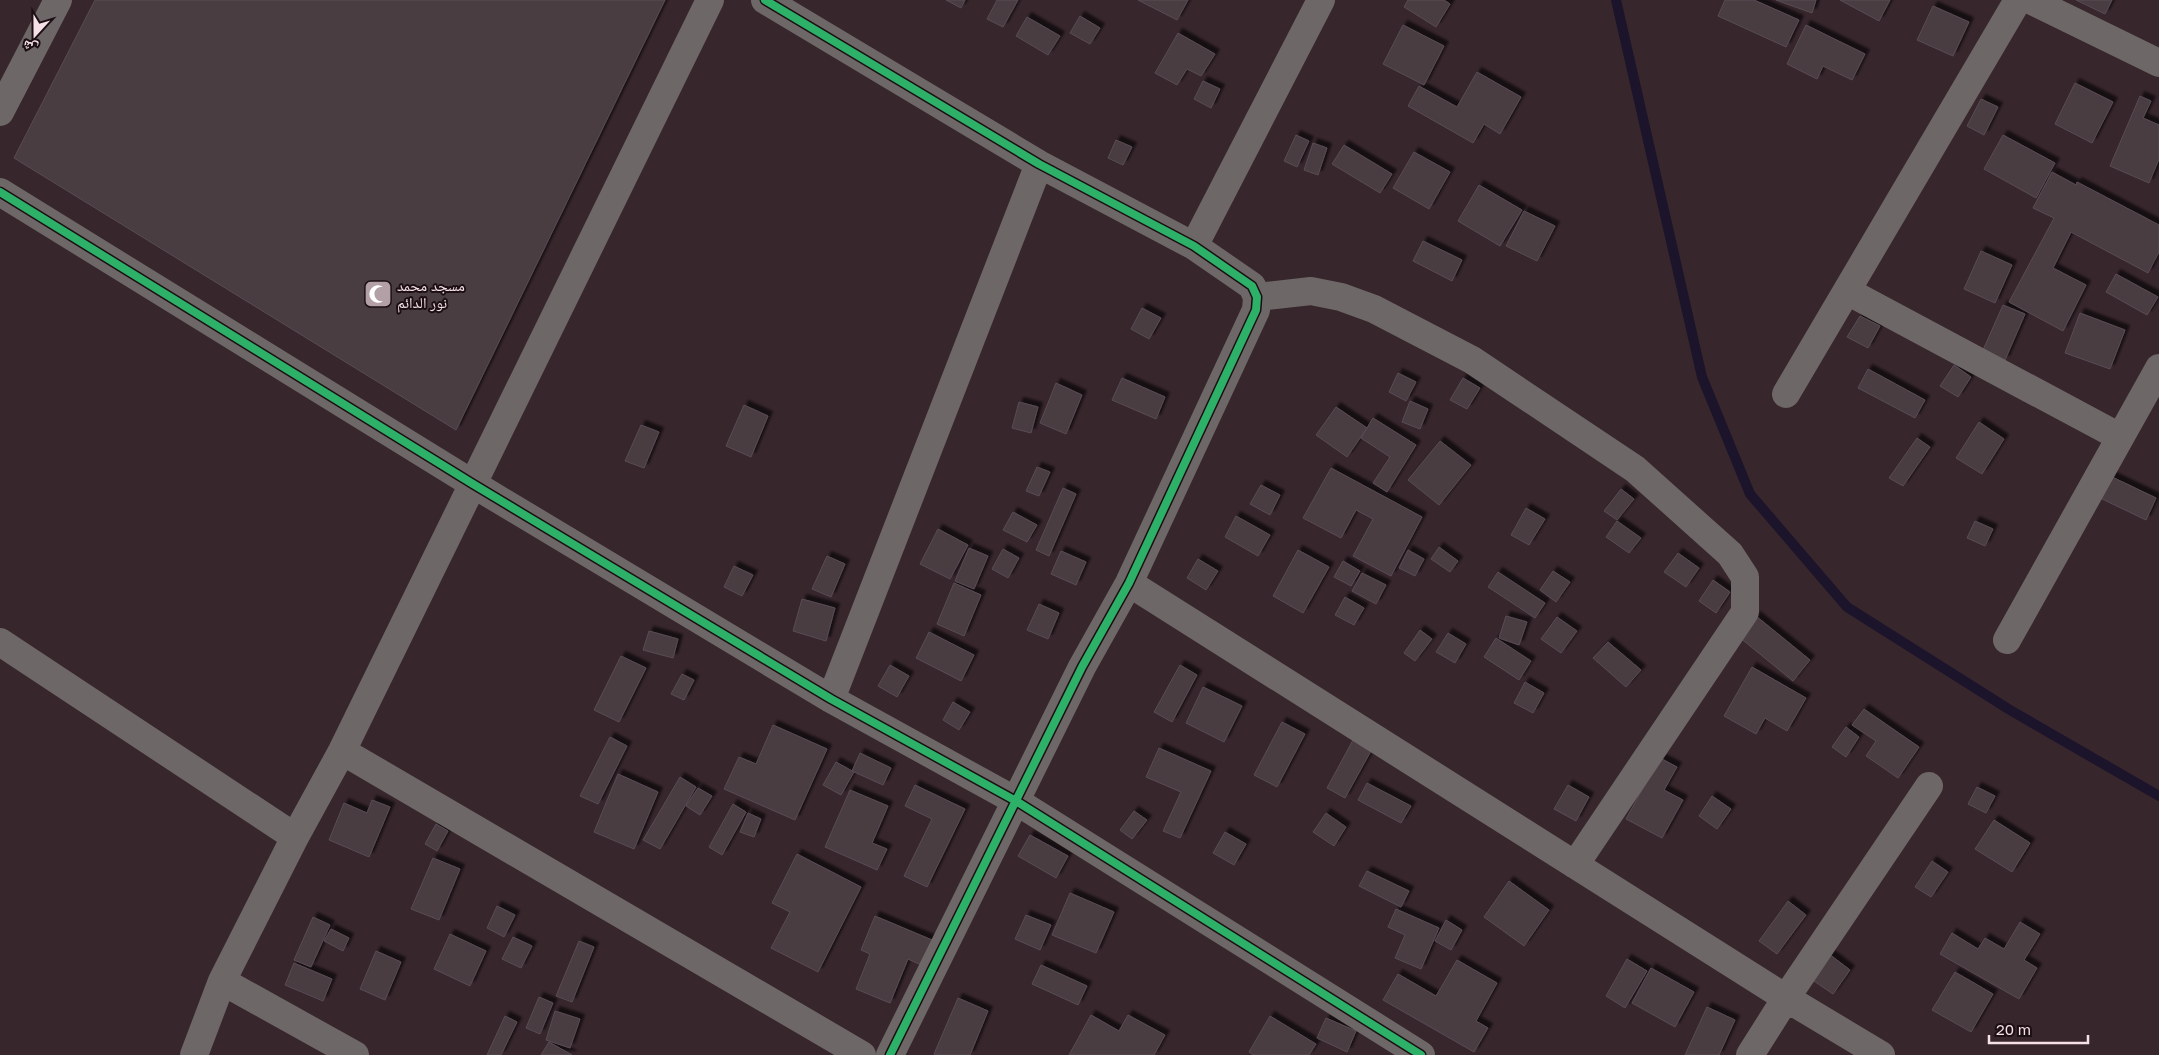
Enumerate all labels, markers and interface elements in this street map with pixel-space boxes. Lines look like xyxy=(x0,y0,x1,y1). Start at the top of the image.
north arrow xyxy=(10,10,60,60)
text: ش xyxy=(20,36,41,58)
place label: مسجد محمد نور الدائم xyxy=(397,276,465,313)
mosque icon: مسجد محمد نور الدائم xyxy=(363,279,393,309)
scale bar xyxy=(1989,1012,2088,1044)
text: 20 m xyxy=(1996,1020,2031,1038)

